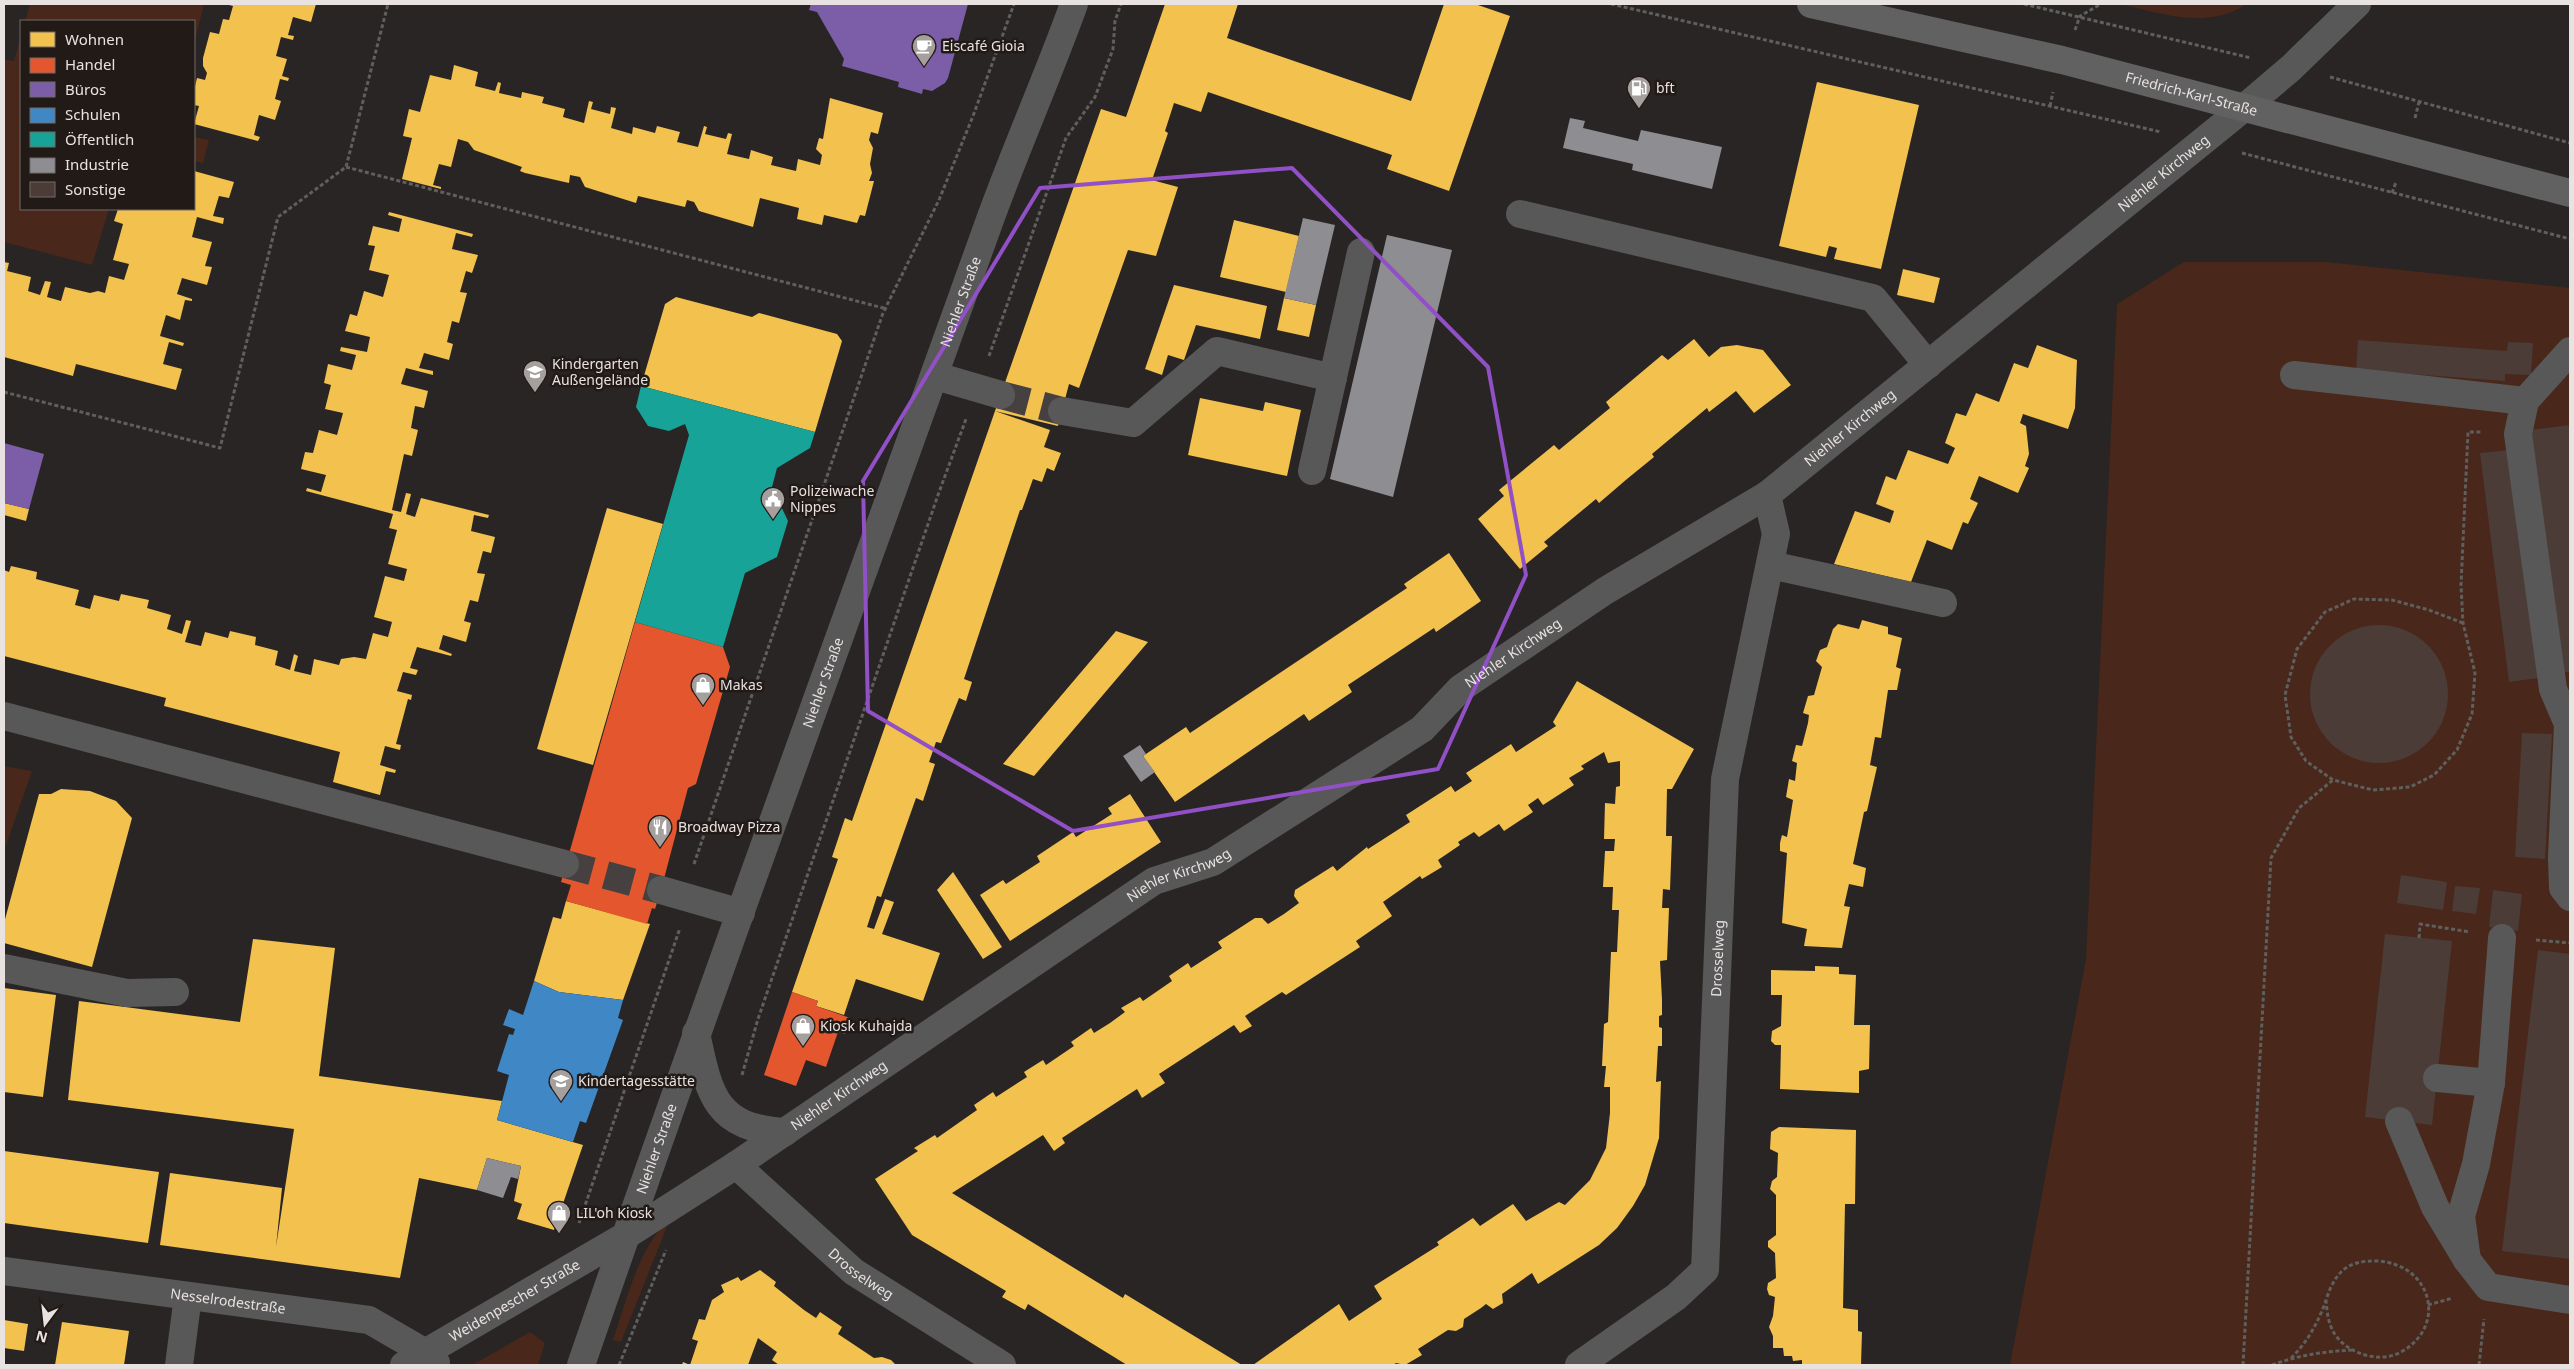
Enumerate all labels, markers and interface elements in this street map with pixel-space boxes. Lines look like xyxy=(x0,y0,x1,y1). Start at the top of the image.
legend xyxy=(20,20,195,210)
text: Wohnen xyxy=(65,29,124,49)
cafe icon: Eiscafé Gioia xyxy=(911,33,937,67)
place label: Eiscafé Gioia xyxy=(942,36,1025,55)
text: Handel xyxy=(65,54,115,74)
street label: Friedrich-Karl-Straße xyxy=(2123,67,2260,120)
fuel station icon: bft xyxy=(1626,75,1652,109)
place label: bft xyxy=(1656,78,1674,97)
text: Büros xyxy=(65,79,106,99)
text: Schulen xyxy=(65,104,121,124)
text: Öffentlich xyxy=(65,129,134,149)
street label: Niehler Kirchweg xyxy=(2114,130,2213,216)
text: Industrie xyxy=(65,154,129,174)
text: Sonstige xyxy=(65,179,126,199)
street label: Niehler Straße xyxy=(935,254,985,349)
place label: Kindergarten Außengelände xyxy=(552,354,648,389)
school or university icon: Kindergarten Außengelände xyxy=(522,359,548,393)
street label: Niehler Kirchweg xyxy=(1800,384,1899,470)
place label: Polizeiwache Nippes xyxy=(790,481,874,516)
public building icon: Polizeiwache Nippes xyxy=(760,486,786,520)
street label: Niehler Kirchweg xyxy=(1461,613,1565,692)
street label: Niehler Straße xyxy=(798,635,848,730)
shop icon: Makas xyxy=(690,672,716,706)
place label: Makas xyxy=(720,675,763,694)
restaurant icon: Broadway Pizza xyxy=(647,814,673,848)
place label: Broadway Pizza xyxy=(678,817,780,836)
street label: Niehler Kirchweg xyxy=(1123,843,1234,906)
street label: Drosselweg xyxy=(1706,920,1728,997)
shop icon: Kiosk Kuhajda xyxy=(790,1013,816,1047)
place label: Kiosk Kuhajda xyxy=(820,1016,912,1035)
street label: Niehler Kirchweg xyxy=(787,1055,890,1134)
school or university icon: Kindertagesstätte xyxy=(548,1068,574,1102)
place label: Kindertagesstätte xyxy=(578,1071,695,1090)
street label: Niehler Straße xyxy=(631,1101,681,1196)
shop icon: LIL'oh Kiosk xyxy=(546,1200,572,1234)
place label: LIL'oh Kiosk xyxy=(576,1203,653,1222)
street label: Drosselweg xyxy=(824,1243,897,1304)
street label: Weidenpescher Straße xyxy=(445,1254,583,1346)
street label: Nesselrodestraße xyxy=(169,1283,287,1318)
north arrow xyxy=(20,1299,70,1349)
text: N xyxy=(34,1326,49,1348)

